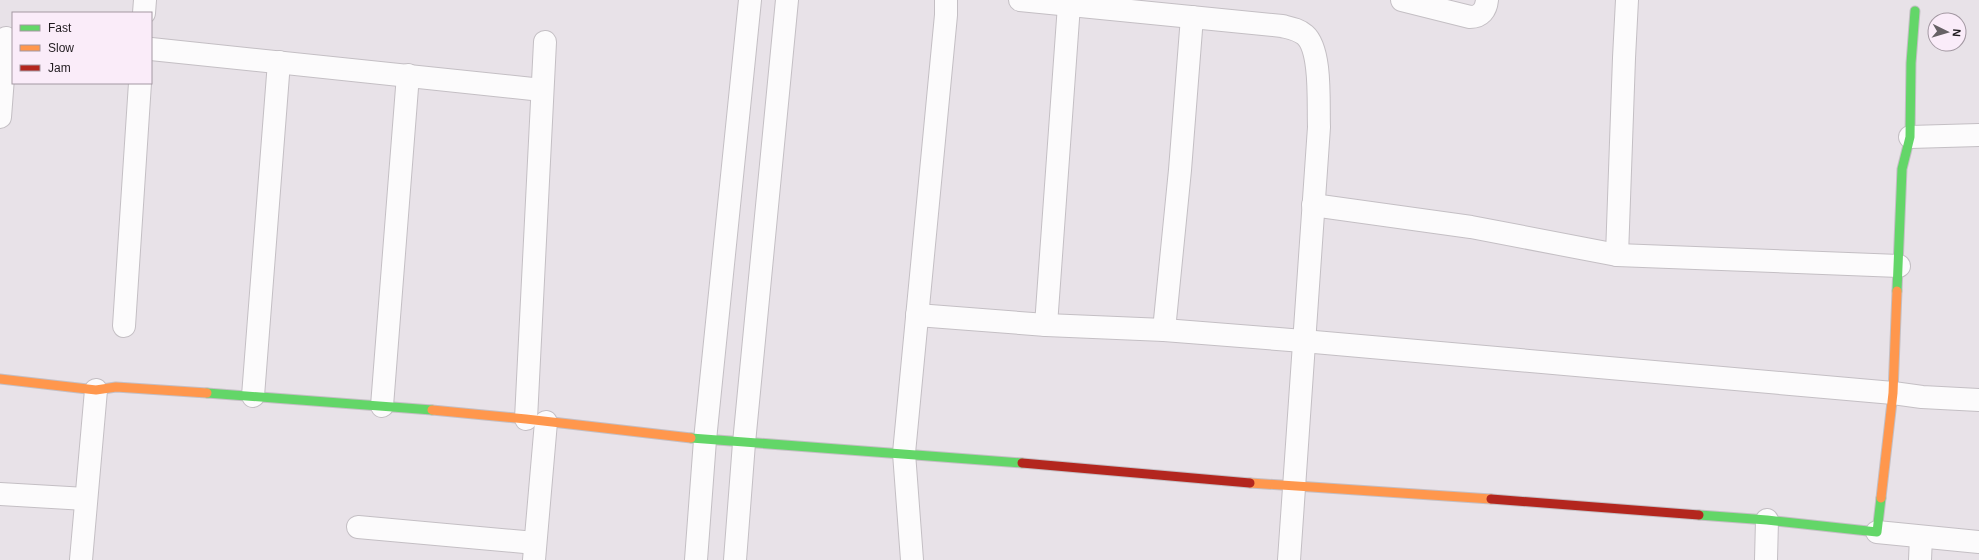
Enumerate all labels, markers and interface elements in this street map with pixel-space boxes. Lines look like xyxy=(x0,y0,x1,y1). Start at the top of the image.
legend xyxy=(12,12,152,84)
north arrow xyxy=(1927,12,1967,52)
text: Fast xyxy=(48,21,72,35)
text: N xyxy=(1951,28,1963,37)
text: Slow xyxy=(48,41,74,55)
text: Jam xyxy=(48,61,71,75)

